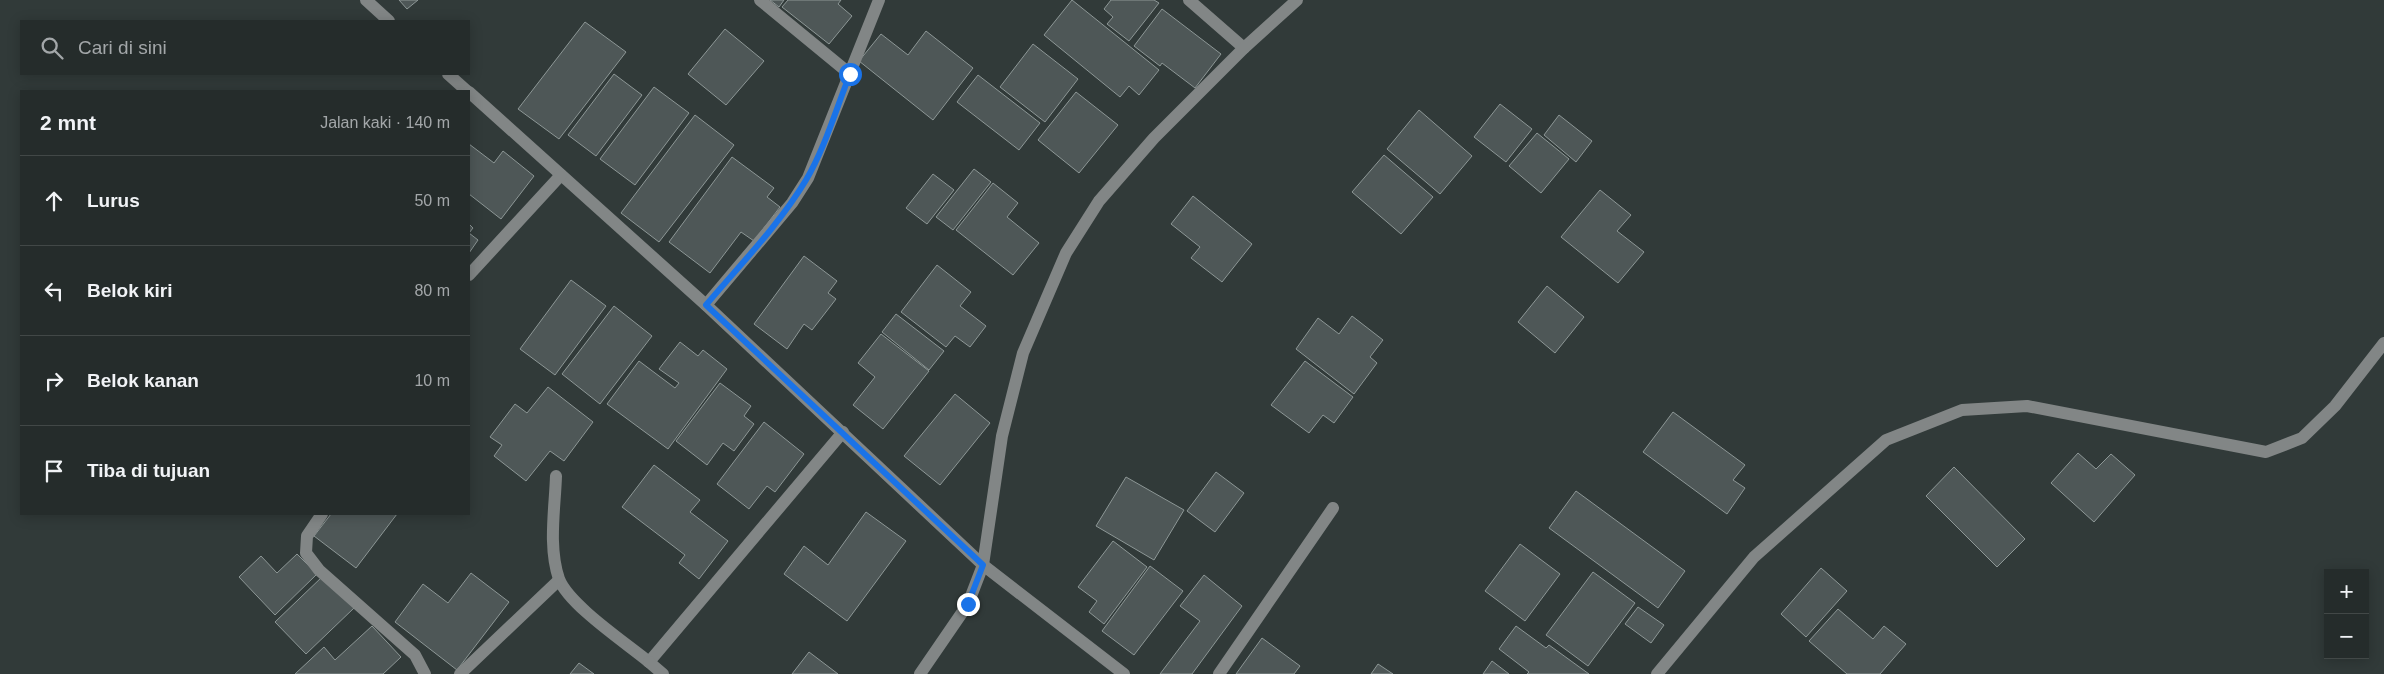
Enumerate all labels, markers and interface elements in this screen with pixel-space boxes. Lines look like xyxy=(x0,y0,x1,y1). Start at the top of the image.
search box xyxy=(20,20,470,75)
icon: search xyxy=(38,34,66,62)
text: Cari di sini xyxy=(78,37,167,58)
route start xyxy=(839,63,862,86)
text: 2 mnt xyxy=(40,111,96,134)
text: Jalan kaki · 140 m xyxy=(320,114,450,131)
icon: ahead xyxy=(40,187,68,215)
text: Lurus xyxy=(87,190,140,211)
text: 50 m xyxy=(414,192,450,209)
icon: left xyxy=(40,277,68,305)
text: Belok kiri xyxy=(87,280,173,301)
text: 80 m xyxy=(414,282,450,299)
icon: right xyxy=(40,367,68,395)
text: Belok kanan xyxy=(87,370,199,391)
text: 10 m xyxy=(414,372,450,389)
icon: arrive xyxy=(40,457,68,485)
text: Tiba di tujuan xyxy=(87,460,210,481)
map controls xyxy=(2324,569,2369,659)
button: + xyxy=(2324,569,2369,614)
route end xyxy=(957,593,980,616)
button: − xyxy=(2324,614,2369,659)

